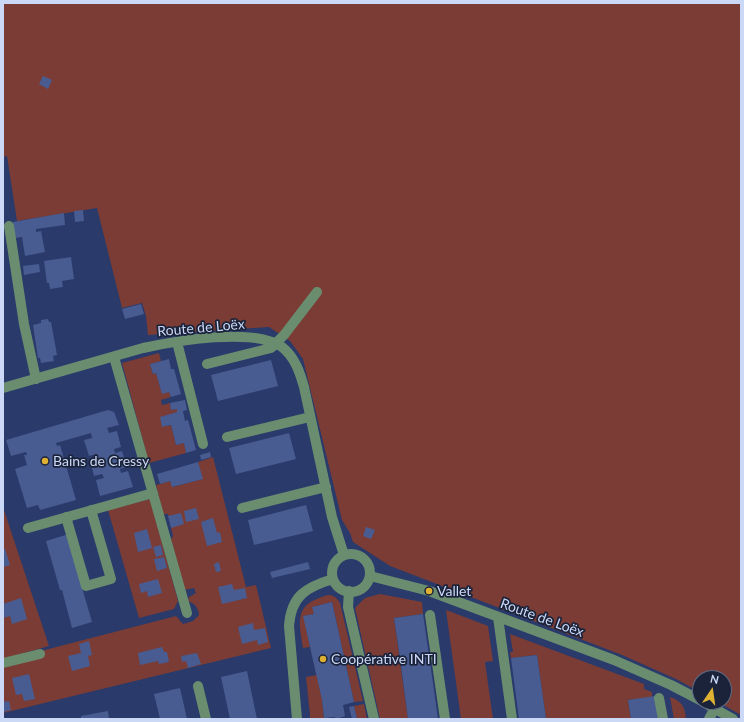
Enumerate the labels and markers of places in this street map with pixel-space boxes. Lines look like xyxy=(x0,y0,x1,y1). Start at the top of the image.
place label: Bains de Cressy xyxy=(53,453,149,469)
marker: Bains de Cressy xyxy=(40,456,50,466)
place label: Vallet xyxy=(437,583,471,599)
marker: Vallet xyxy=(424,586,434,596)
place label: Coopérative INTI xyxy=(331,651,437,667)
marker: Coopérative INTI xyxy=(318,654,328,664)

